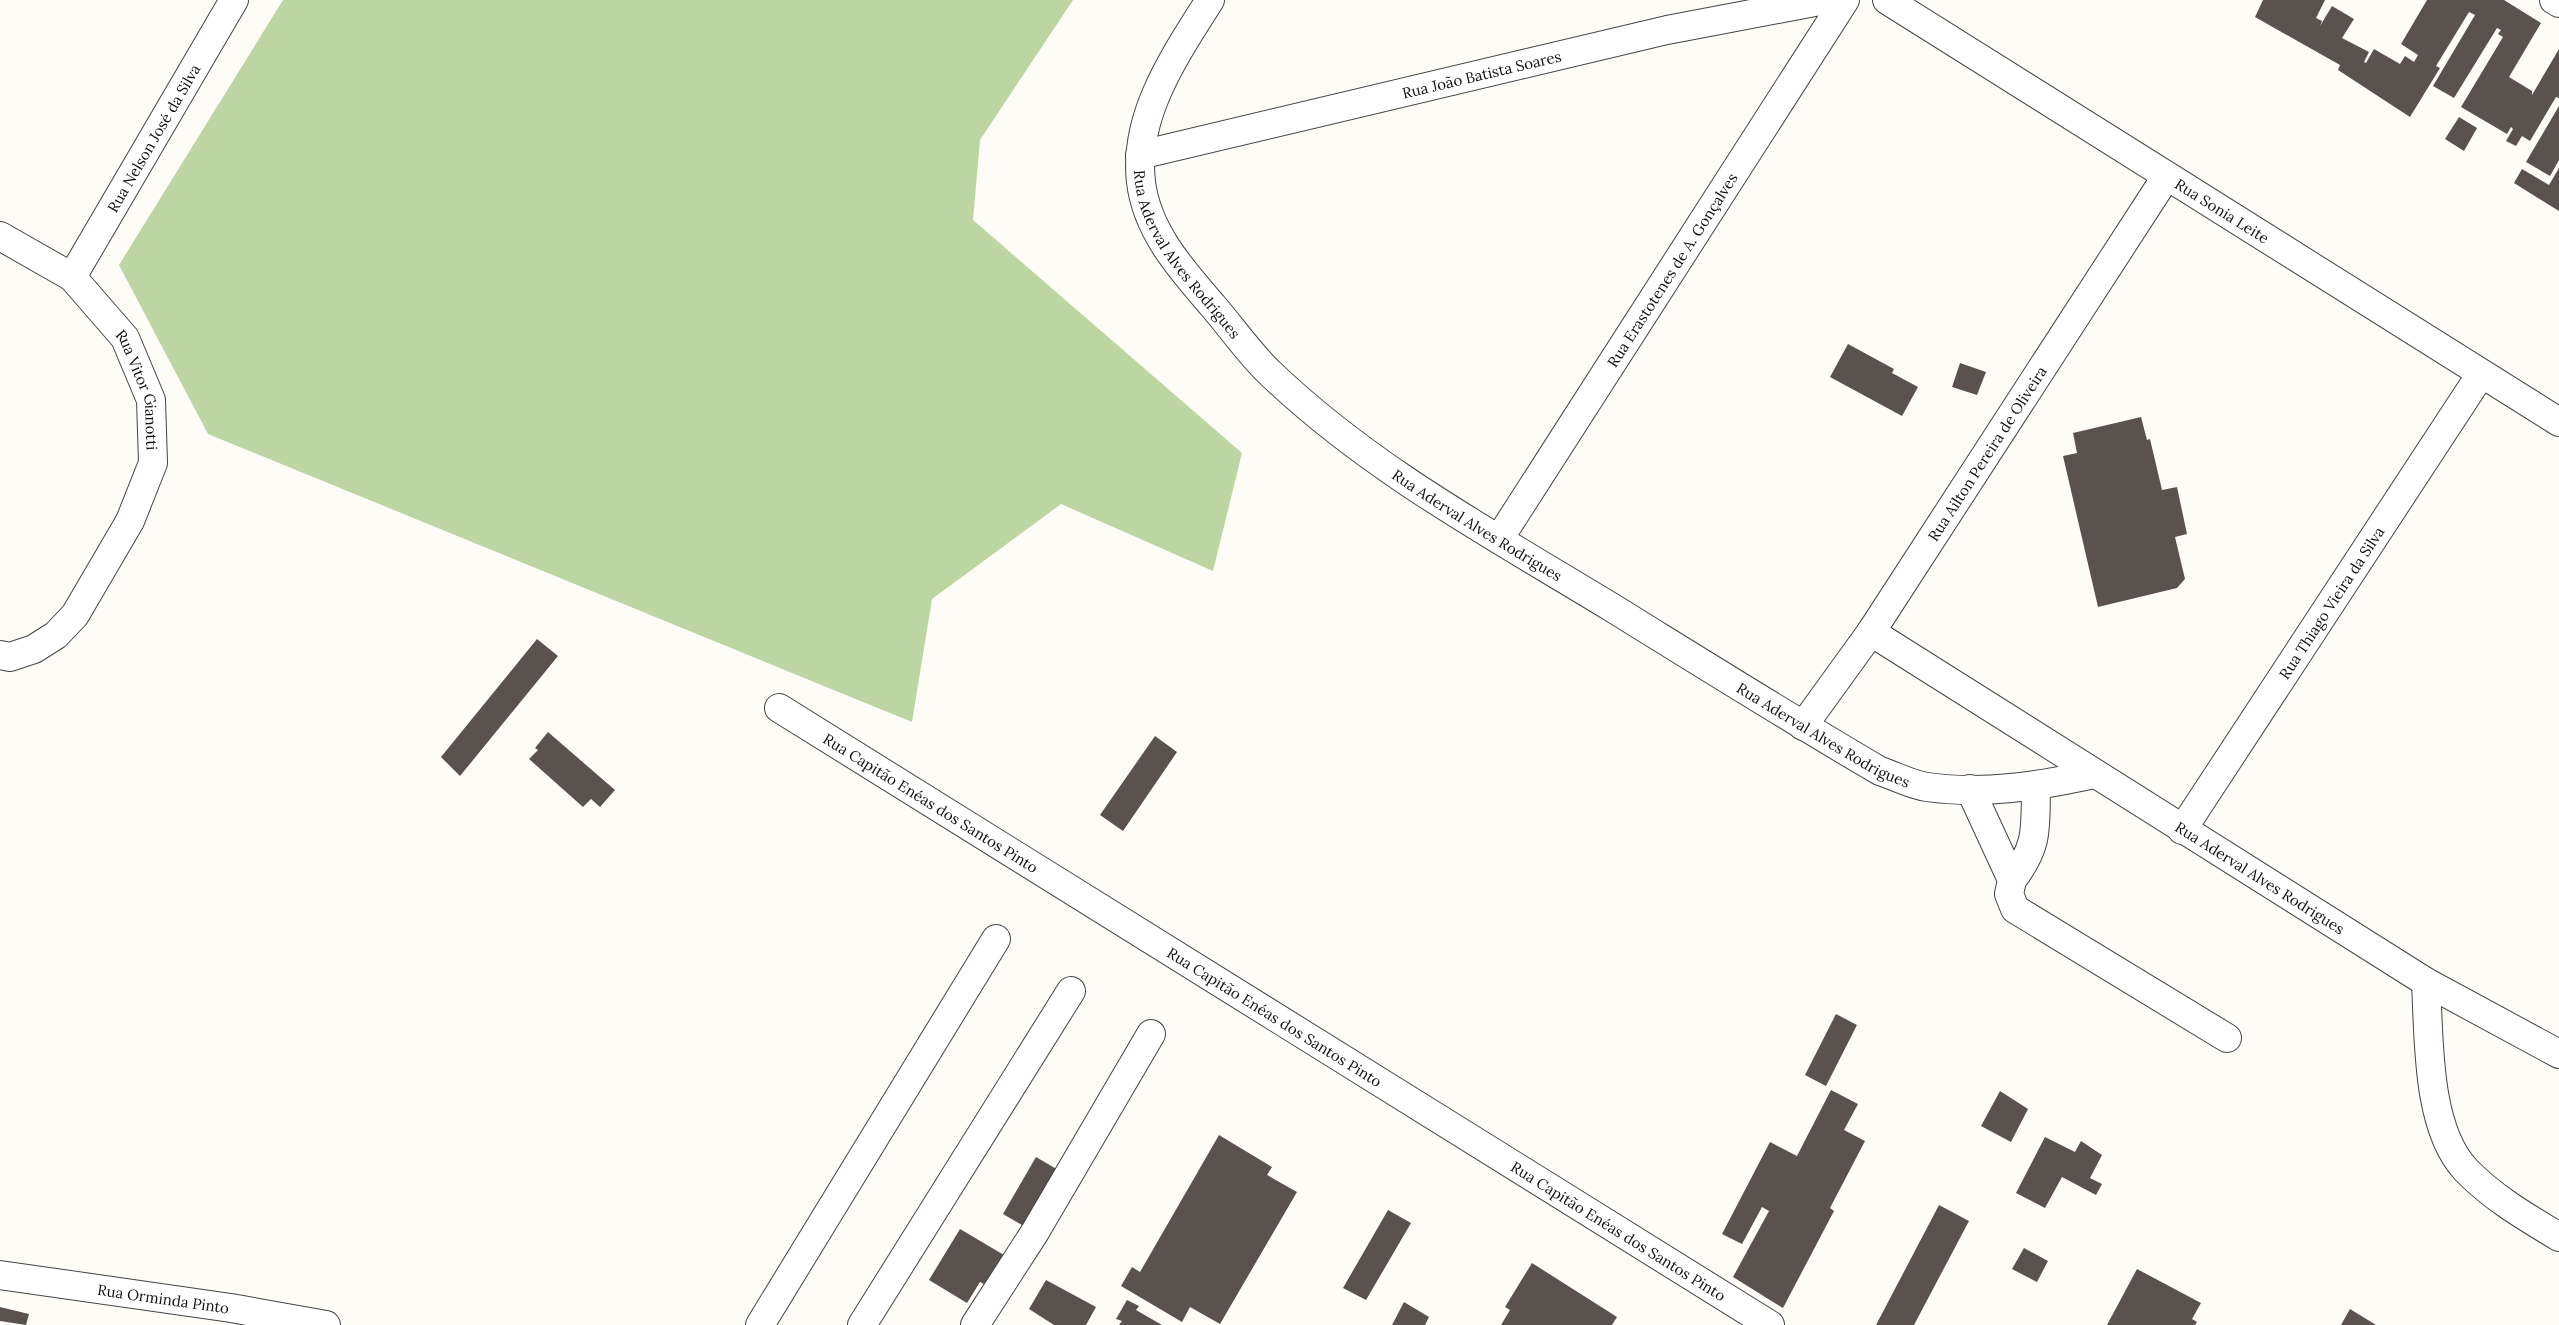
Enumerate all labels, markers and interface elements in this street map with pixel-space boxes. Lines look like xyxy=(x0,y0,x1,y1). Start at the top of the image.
street label: Rua João Batista Soares xyxy=(1400,46,1563,102)
street label: Rua Nelson José da Silva xyxy=(103,60,204,215)
street label: Rua Aderval Alves Rodrigues xyxy=(1131,169,1245,342)
street label: Rua Erastotenes de A. Gonçalves xyxy=(1603,169,1741,370)
street label: Rua Sonia Leite xyxy=(2172,174,2273,247)
street label: Rua Vitor Gianotti xyxy=(112,325,162,451)
street label: Rua Ailton Pereira de Oliveira xyxy=(1923,362,2051,544)
street label: Rua Aderval Alves Rodrigues xyxy=(1389,465,1566,585)
street label: Rua Thiago Vieira da Silva xyxy=(2274,523,2388,682)
street label: Rua Aderval Alves Rodrigues xyxy=(1733,678,1913,791)
street label: Rua Capitão Enéas dos Santos Pinto xyxy=(820,729,1042,877)
street label: Rua Aderval Alves Rodrigues xyxy=(2172,817,2348,938)
street label: Rua Capitão Enéas dos Santos Pinto xyxy=(1164,943,1386,1091)
street label: Rua Capitão Enéas dos Santos Pinto xyxy=(1508,1157,1730,1305)
street label: Rua Orminda Pinto xyxy=(96,1280,231,1317)

